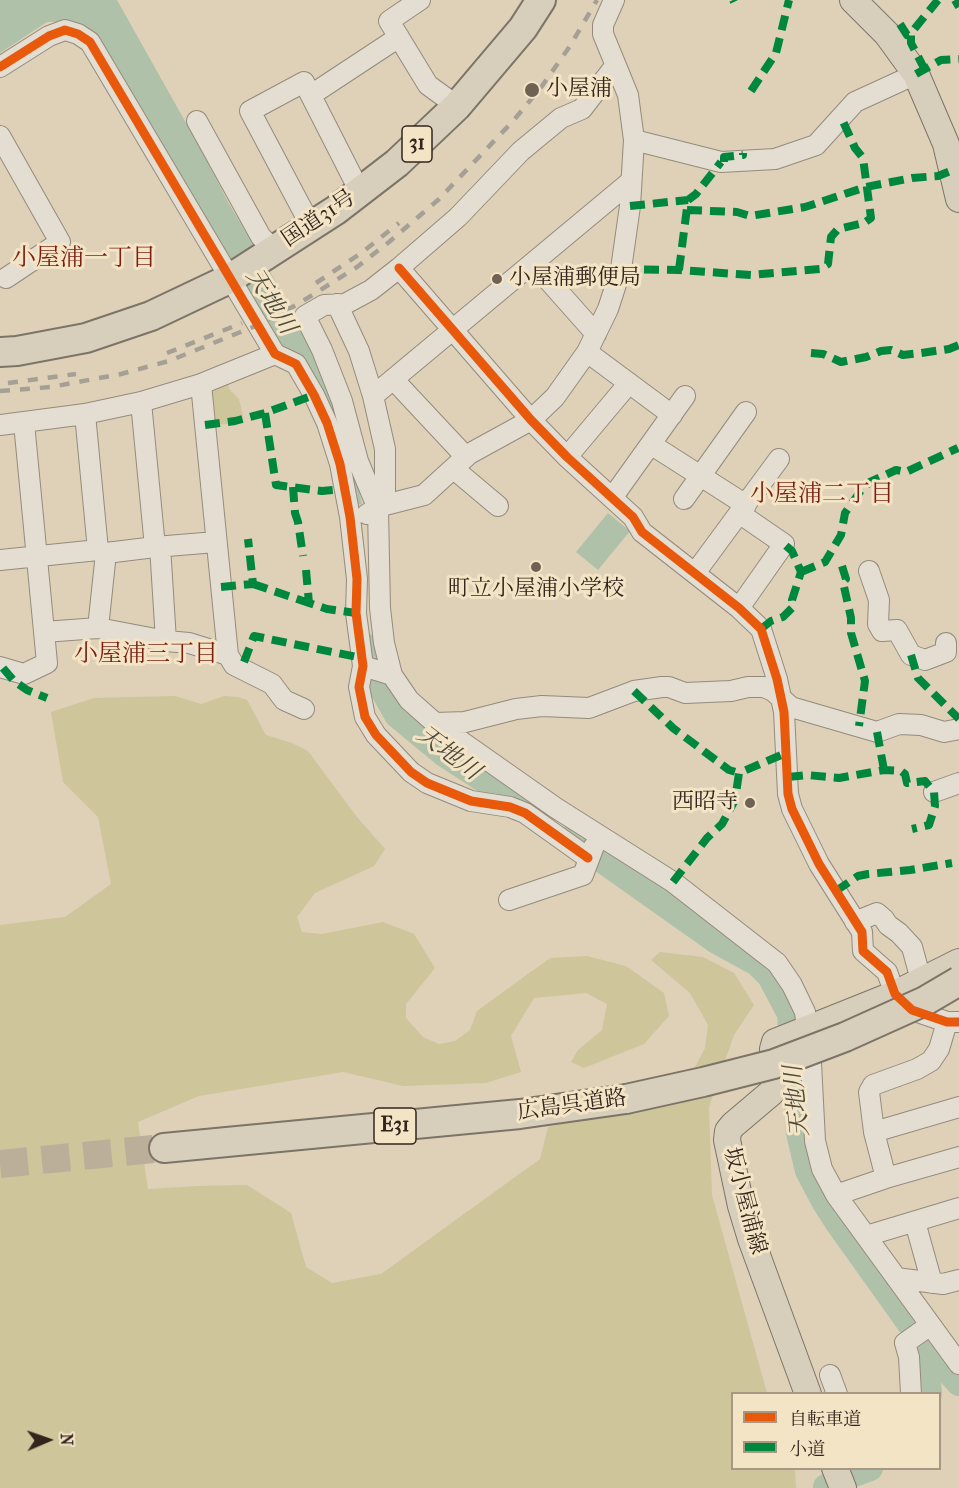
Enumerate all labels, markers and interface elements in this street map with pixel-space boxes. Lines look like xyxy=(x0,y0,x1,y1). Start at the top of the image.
place label: 小屋浦 xyxy=(546,77,612,103)
marker: 小屋浦 xyxy=(523,81,541,99)
road number: 31 xyxy=(402,126,432,162)
street label: 国道31号 xyxy=(277,185,361,253)
district label: 小屋浦一丁目 xyxy=(12,245,156,273)
water label: 天地川 xyxy=(239,264,301,340)
place label: 小屋浦郵便局 xyxy=(509,266,641,292)
marker: 小屋浦郵便局 xyxy=(490,272,504,286)
district label: 小屋浦二丁目 xyxy=(750,481,894,509)
marker: 町立小屋浦小学校 xyxy=(529,560,543,574)
place label: 町立小屋浦小学校 xyxy=(448,577,624,603)
district label: 小屋浦三丁目 xyxy=(74,641,218,669)
water label: 天地川 xyxy=(411,721,485,787)
place label: 西昭寺 xyxy=(672,790,738,816)
marker: 西昭寺 xyxy=(743,796,757,810)
water label: 天地川 xyxy=(780,1064,816,1138)
street label: 広島呉道路 xyxy=(516,1085,628,1127)
road number: E31 xyxy=(374,1108,416,1144)
street label: 坂小屋浦線 xyxy=(717,1144,771,1258)
legend xyxy=(731,1392,941,1470)
text: 自転車道 xyxy=(789,1409,861,1430)
north arrow xyxy=(18,1410,78,1470)
text: N xyxy=(57,1433,76,1446)
text: 小道 xyxy=(789,1439,825,1460)

